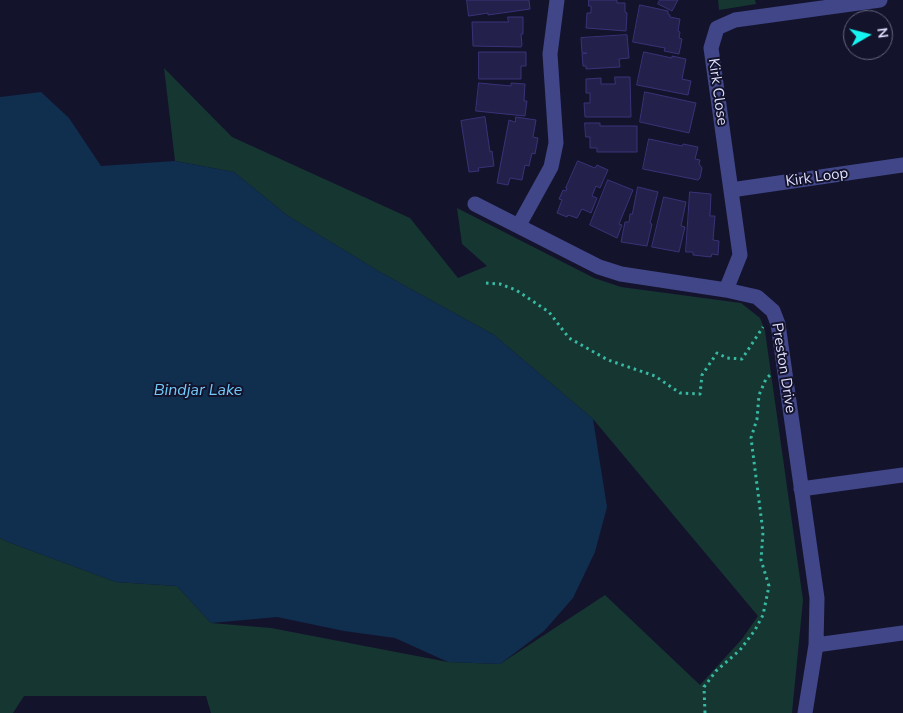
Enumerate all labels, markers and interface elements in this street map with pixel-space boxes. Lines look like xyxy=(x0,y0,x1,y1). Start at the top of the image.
north arrow xyxy=(843,10,893,60)
text: N xyxy=(872,26,892,39)
street label: Kirk Close xyxy=(703,57,731,127)
street label: Kirk Loop xyxy=(785,165,849,191)
street label: Preston Drive xyxy=(767,322,799,414)
water label: Bindjar Lake xyxy=(154,381,242,401)

